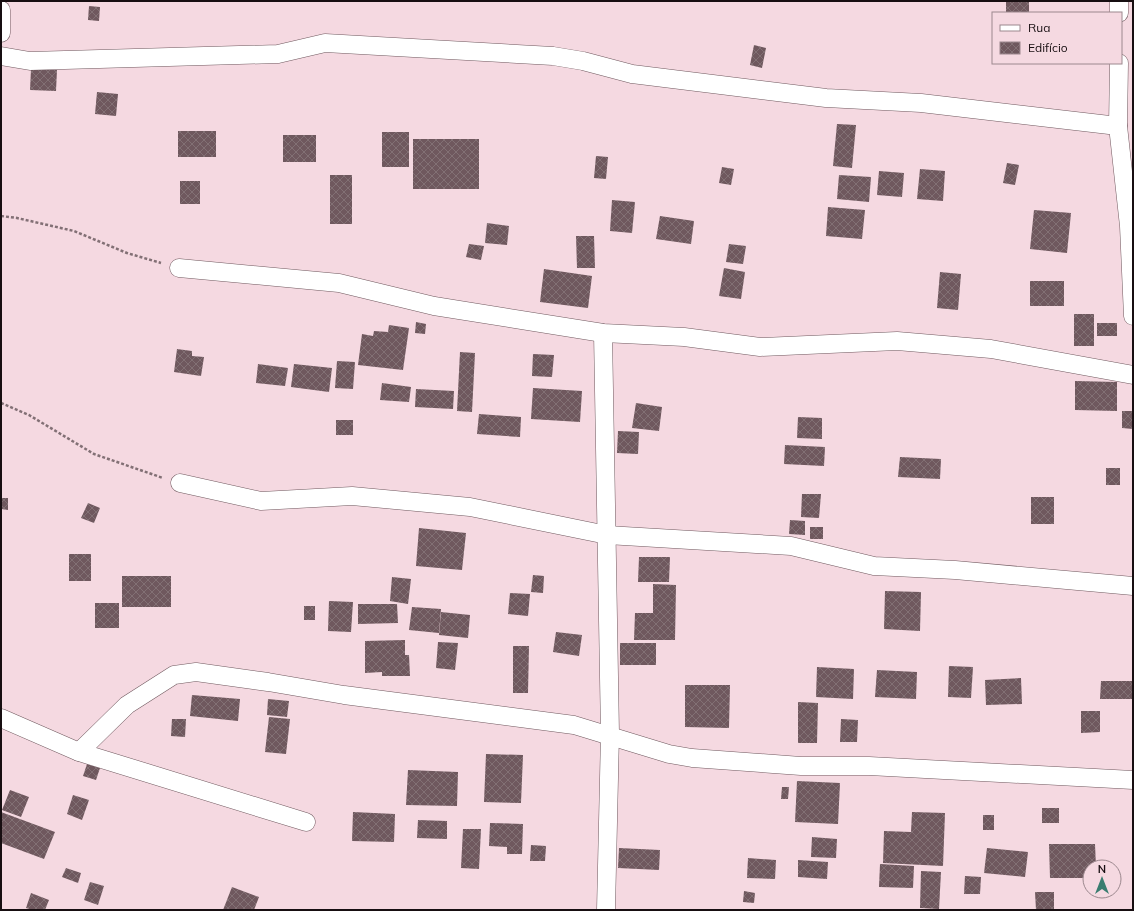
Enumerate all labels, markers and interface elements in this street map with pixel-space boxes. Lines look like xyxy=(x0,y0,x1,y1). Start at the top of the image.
legend xyxy=(992,12,1122,64)
text: Rua xyxy=(1028,20,1050,35)
text: Edifício xyxy=(1028,40,1068,55)
north arrow xyxy=(1082,859,1122,899)
text: N xyxy=(1098,862,1106,876)

